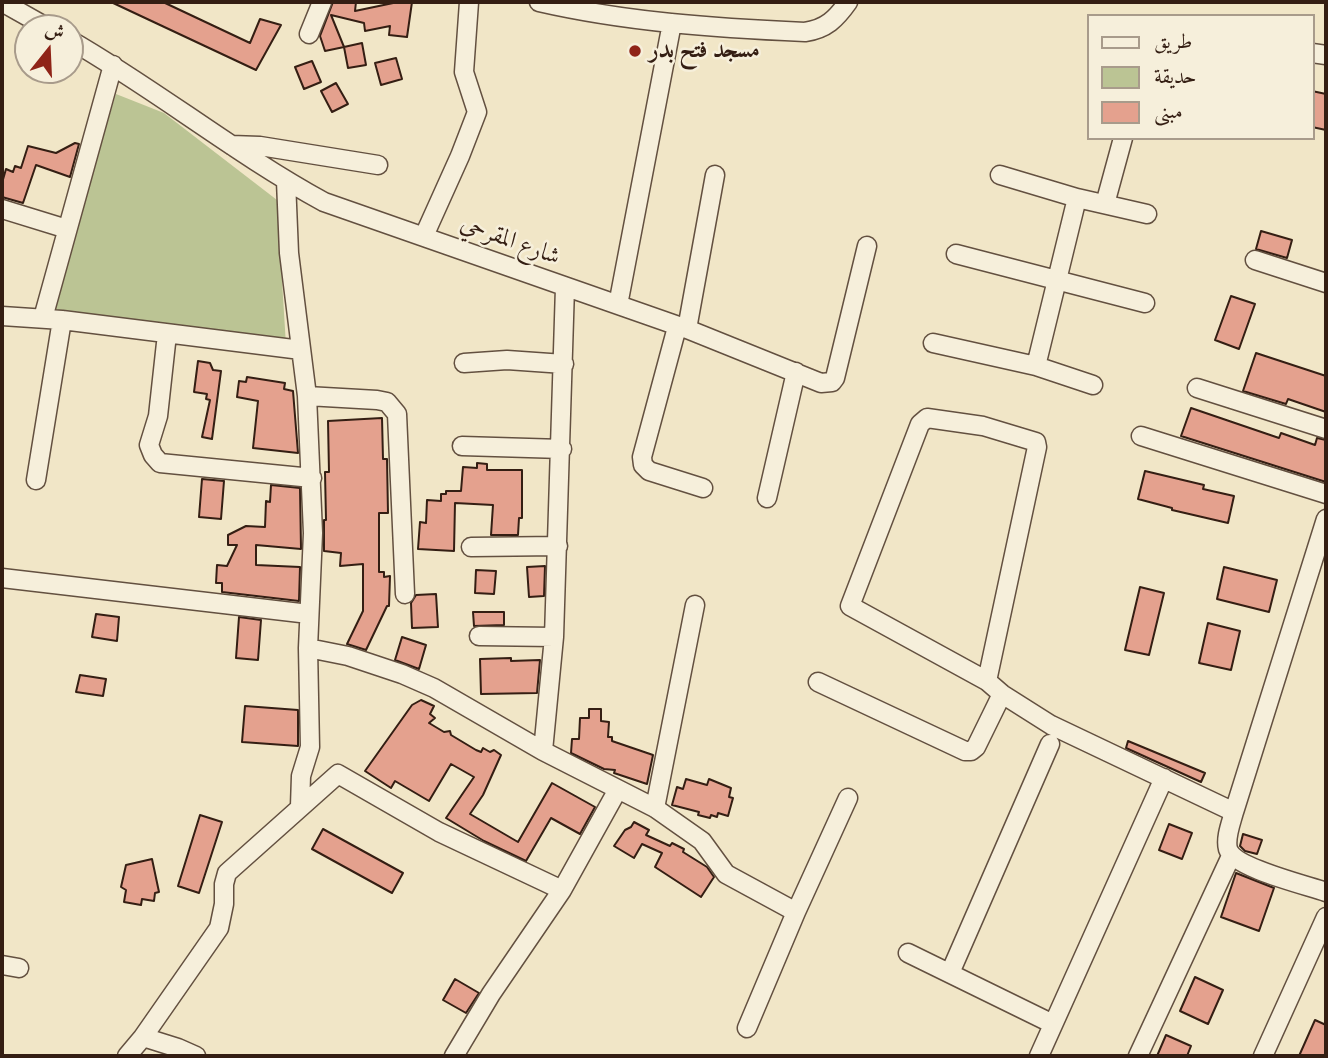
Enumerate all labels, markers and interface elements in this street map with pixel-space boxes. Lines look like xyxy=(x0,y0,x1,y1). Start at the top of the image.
north arrow xyxy=(14,14,84,84)
legend xyxy=(1086,14,1314,140)
text: ش xyxy=(42,17,68,44)
text: طريق xyxy=(1154,28,1192,54)
place label: مسجد فتح بدر xyxy=(649,37,760,65)
marker: مسجد فتح بدر xyxy=(627,43,643,59)
text: حديقة xyxy=(1154,63,1197,89)
text: مبنى xyxy=(1154,98,1183,124)
street label: شارع المقرحي xyxy=(456,210,564,272)

